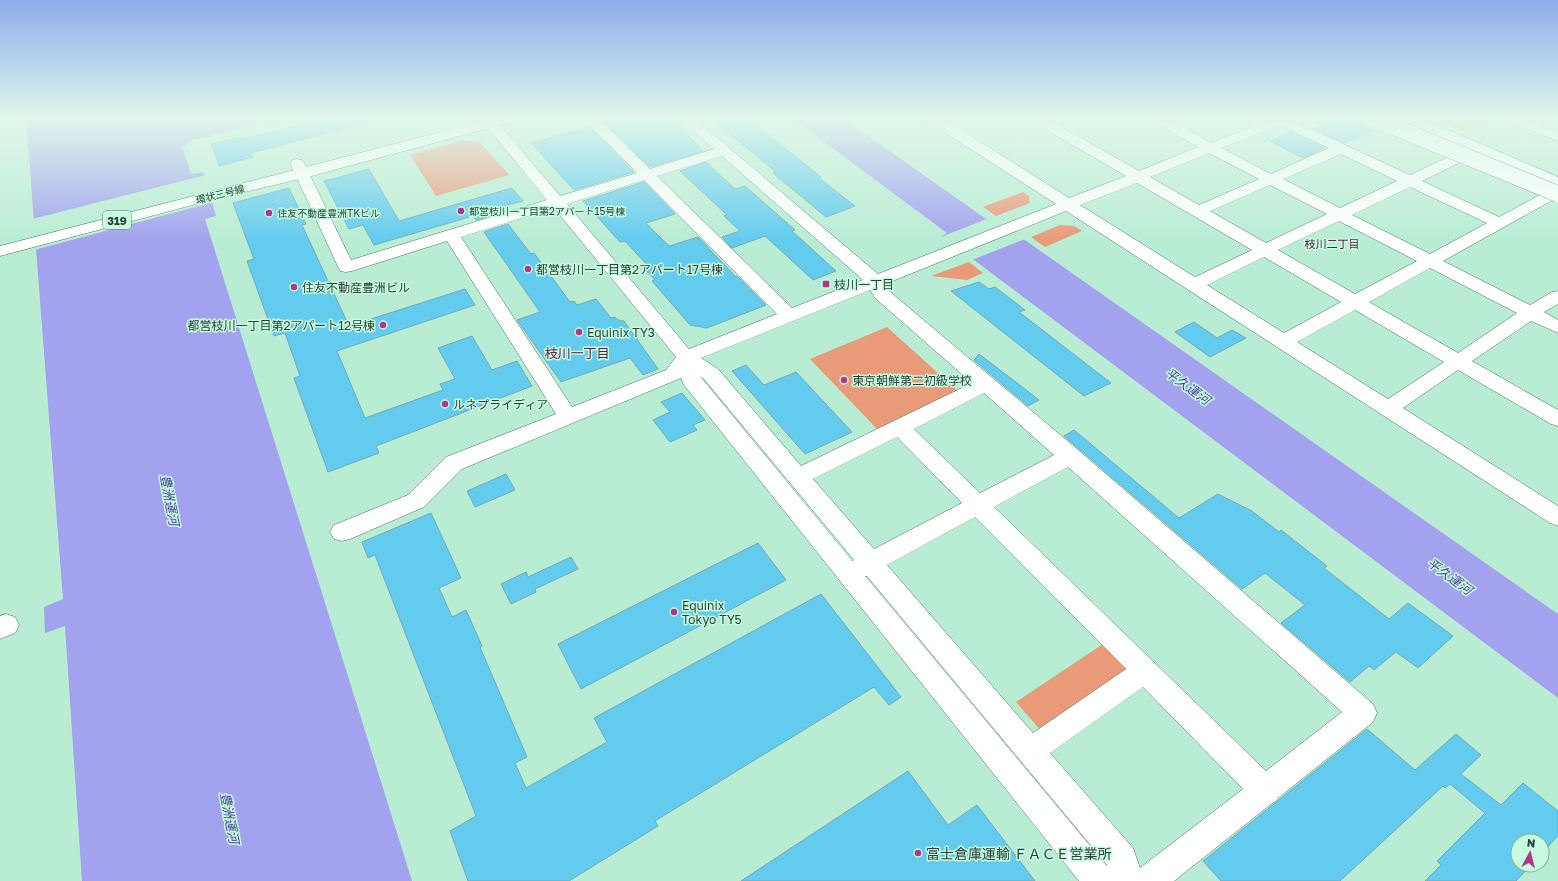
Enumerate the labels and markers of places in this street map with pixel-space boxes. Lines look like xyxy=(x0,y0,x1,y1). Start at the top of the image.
place label: 都営枝川一丁目第2アパート15号棟 xyxy=(469,205,625,217)
marker: 都営枝川一丁目第2アパート15号棟 xyxy=(456,206,466,216)
place label: 住友不動産豊洲TKビル xyxy=(277,207,380,219)
marker: 住友不動産豊洲TKビル xyxy=(264,208,274,218)
place label: 都営枝川一丁目第2アパート17号棟 xyxy=(536,262,723,277)
marker: 都営枝川一丁目第2アパート17号棟 xyxy=(523,264,533,274)
place label: 枝川一丁目 xyxy=(834,277,894,292)
marker: 枝川一丁目 xyxy=(821,279,831,289)
place label: 住友不動産豊洲ビル xyxy=(302,280,410,295)
marker: 住友不動産豊洲ビル xyxy=(289,282,299,292)
place label: 都営枝川一丁目第2アパート12号棟 xyxy=(187,318,375,333)
marker: 都営枝川一丁目第2アパート12号棟 xyxy=(378,320,388,330)
place label: Equinix TY3 xyxy=(587,325,655,340)
marker: Equinix TY3 xyxy=(574,327,584,337)
place label: 東京朝鮮第二初級学校 xyxy=(852,373,972,388)
marker: 東京朝鮮第二初級学校 xyxy=(839,375,849,385)
place label: ルネプライディア xyxy=(453,397,548,412)
marker: ルネプライディア xyxy=(440,399,450,409)
place label: Equinix Tokyo TY5 xyxy=(682,598,742,627)
marker: Equinix Tokyo TY5 xyxy=(669,607,679,617)
place label: 富士倉庫運輸 ＦＡＣＥ営業所 xyxy=(926,845,1112,862)
marker: 富士倉庫運輸 ＦＡＣＥ営業所 xyxy=(913,848,923,858)

